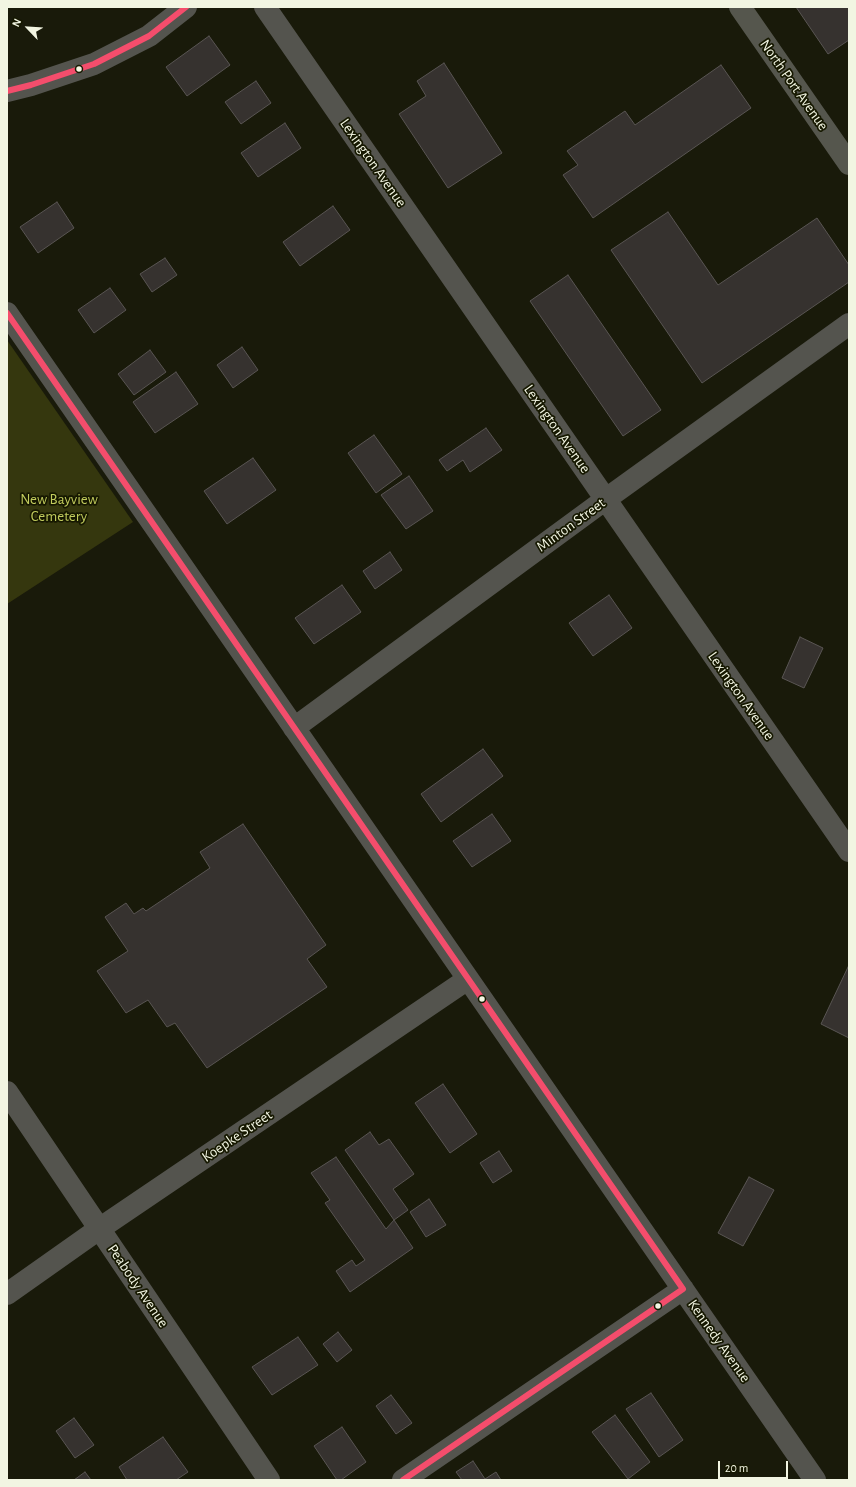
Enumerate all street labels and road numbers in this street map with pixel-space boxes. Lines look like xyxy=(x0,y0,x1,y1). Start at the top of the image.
street label: North Port Avenue xyxy=(756,36,832,134)
street label: Lexington Avenue xyxy=(336,115,410,211)
street label: Lexington Avenue xyxy=(520,381,594,477)
street label: Minton Street xyxy=(533,494,609,556)
street label: Lexington Avenue xyxy=(704,648,778,744)
street label: Koepke Street xyxy=(198,1106,276,1166)
street label: Peabody Avenue xyxy=(104,1241,172,1331)
street label: Kennedy Avenue xyxy=(684,1296,754,1386)

